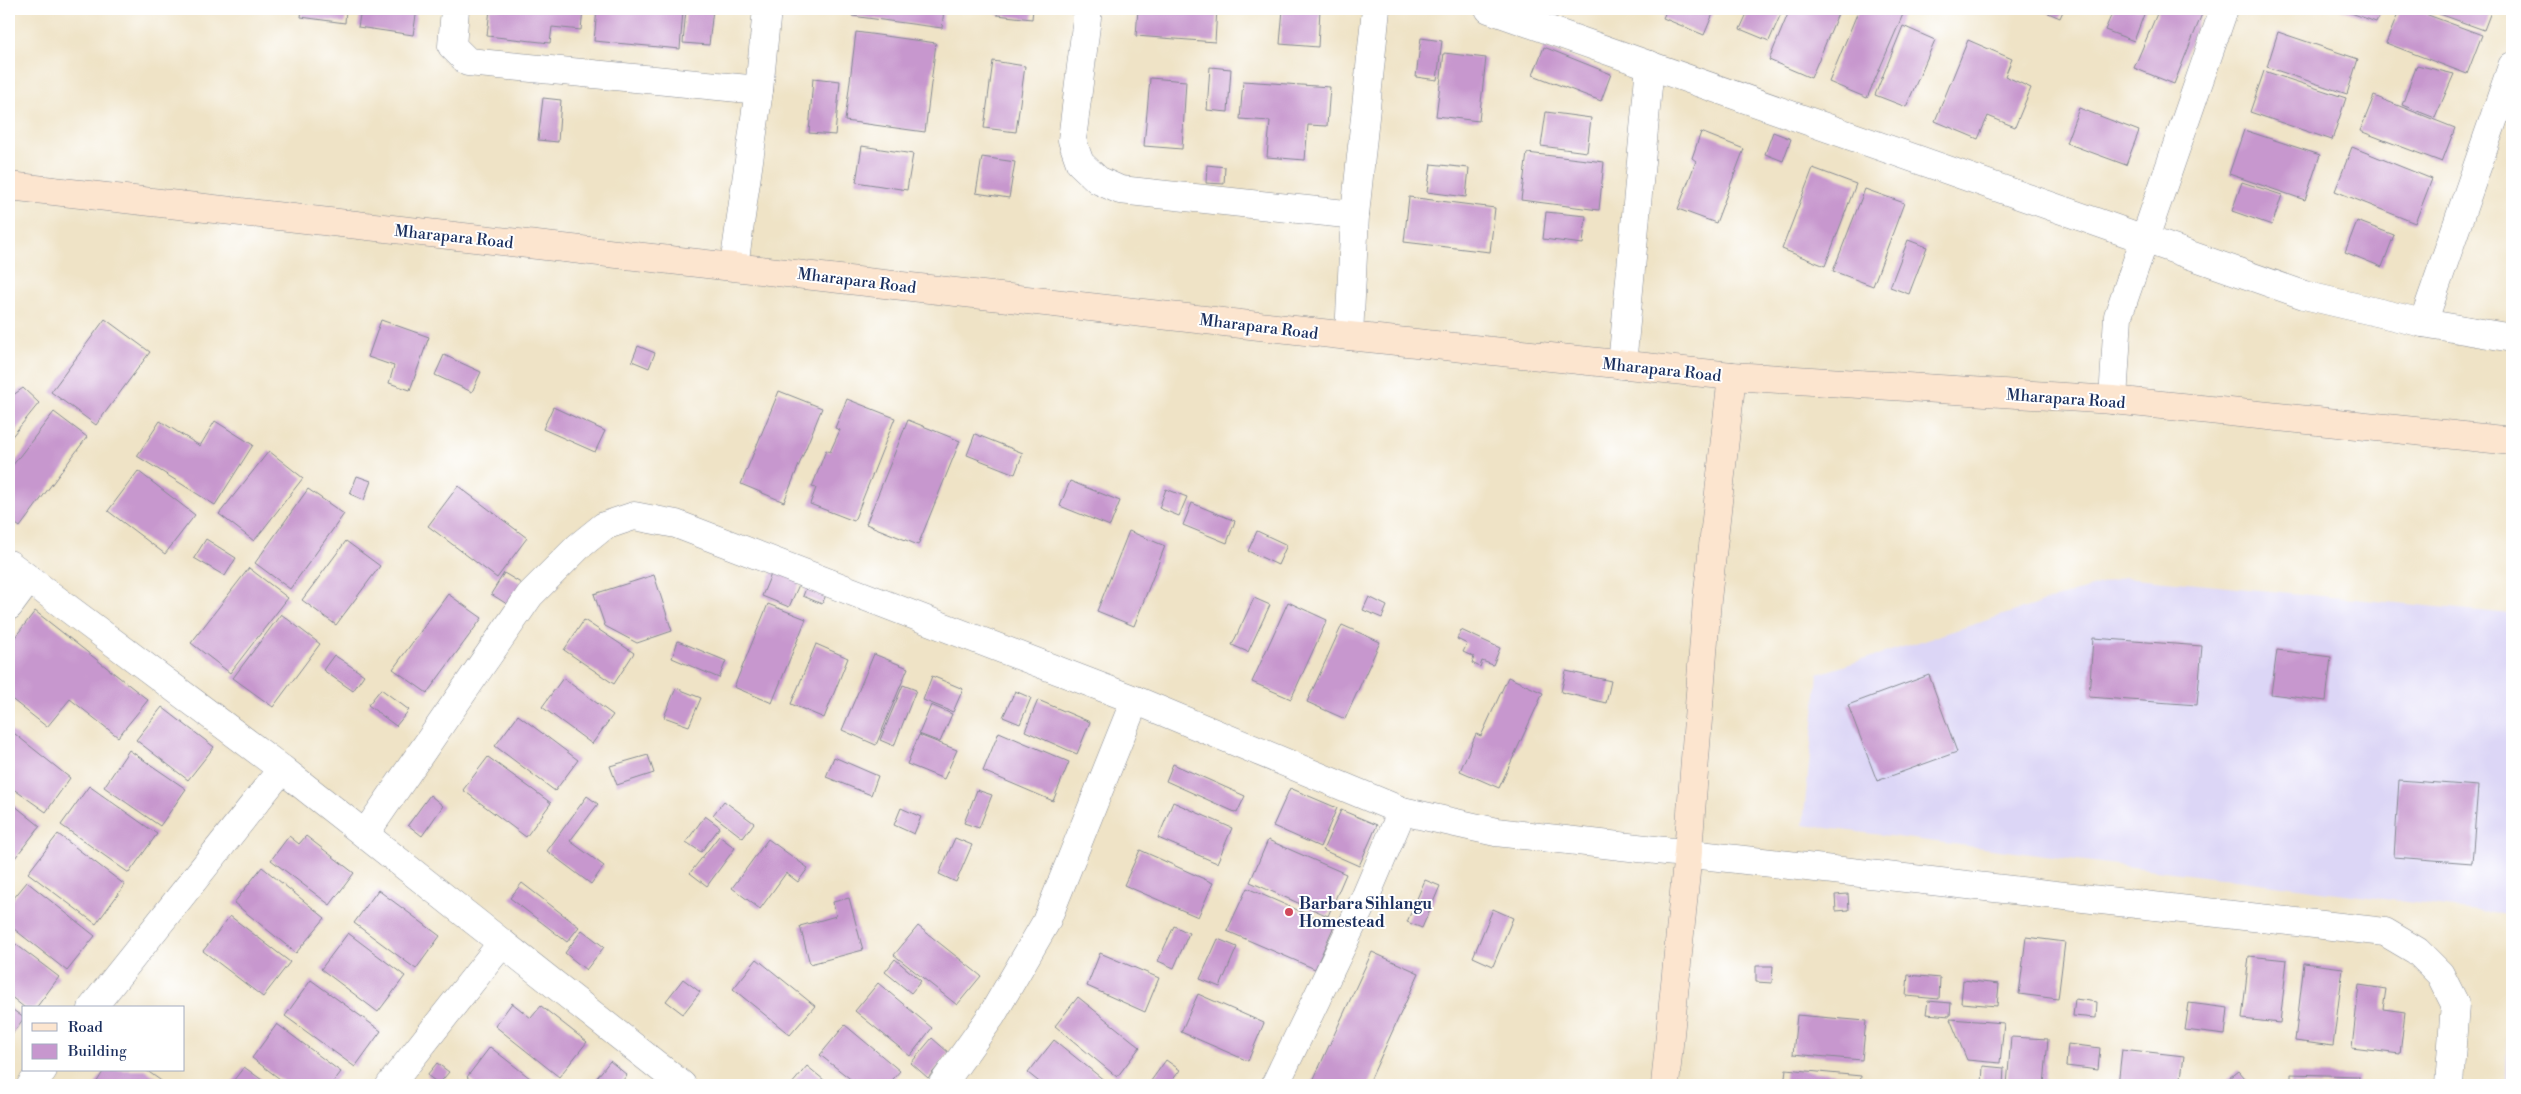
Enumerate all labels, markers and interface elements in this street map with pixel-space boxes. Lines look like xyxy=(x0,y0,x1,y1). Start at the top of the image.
street label: Mharapara Road xyxy=(393,221,514,253)
street label: Mharapara Road xyxy=(796,264,917,298)
street label: Mharapara Road xyxy=(1198,310,1319,344)
street label: Mharapara Road xyxy=(1601,354,1722,386)
street label: Mharapara Road xyxy=(2006,385,2126,413)
place label: Barbara Sihlangu Homestead xyxy=(1299,894,1432,932)
marker: Barbara Sihlangu Homestead xyxy=(1283,906,1295,918)
legend xyxy=(22,1006,185,1072)
text: Road xyxy=(68,1018,103,1037)
text: Building xyxy=(67,1042,127,1061)

